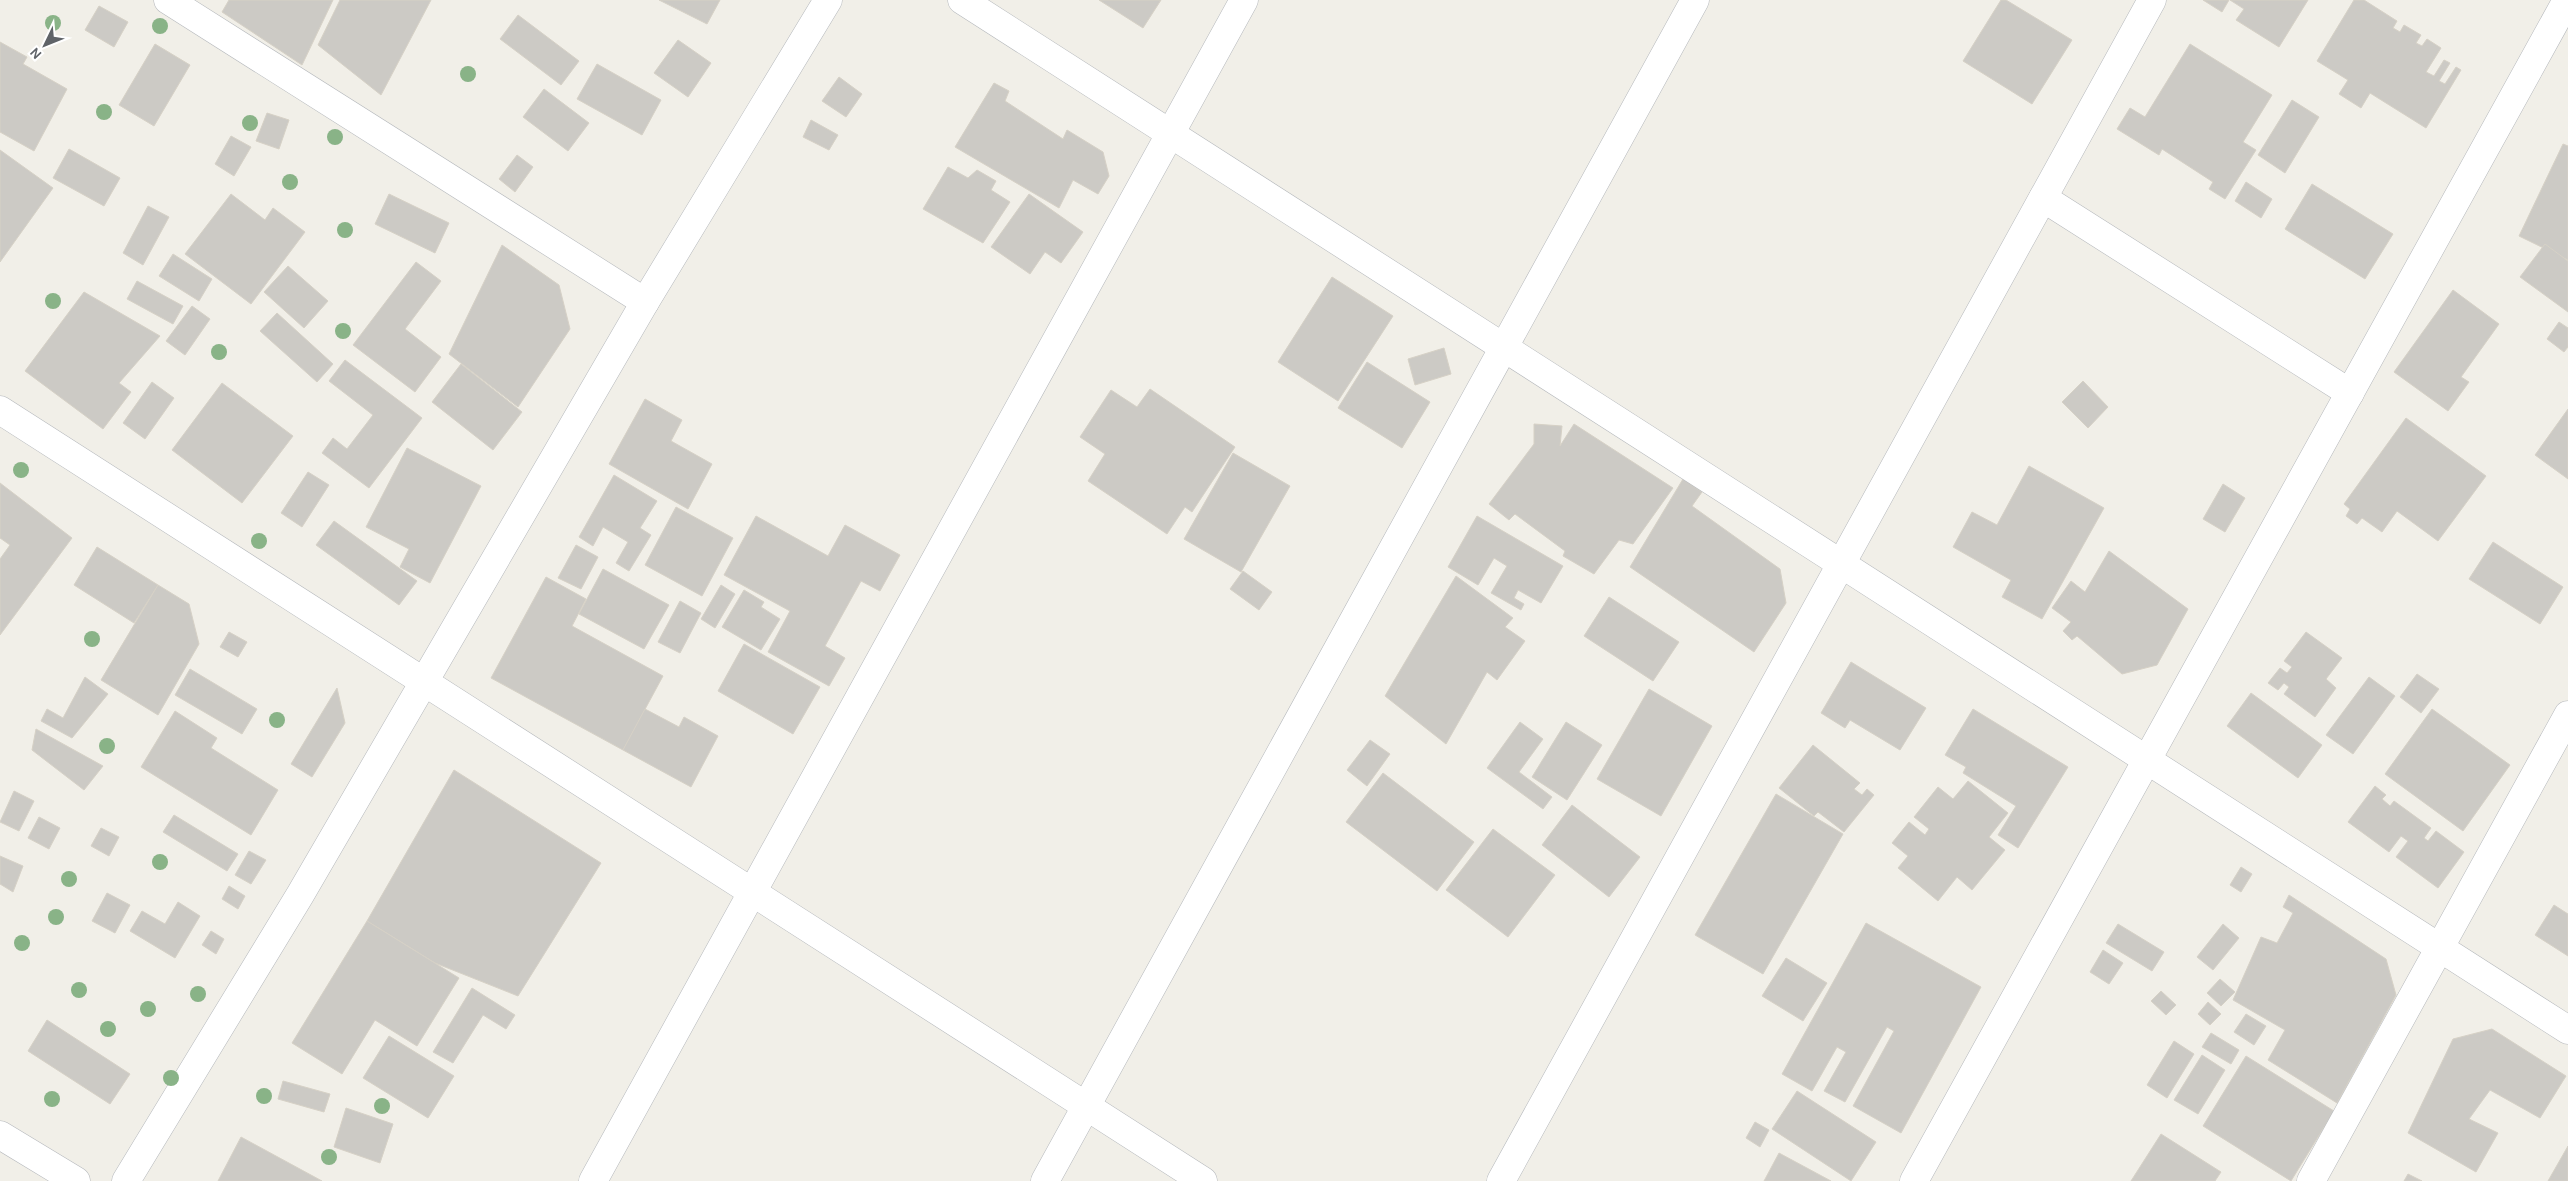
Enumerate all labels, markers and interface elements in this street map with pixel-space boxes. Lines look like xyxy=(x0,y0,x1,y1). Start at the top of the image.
north arrow xyxy=(20,20,70,70)
text: N xyxy=(26,44,46,63)

